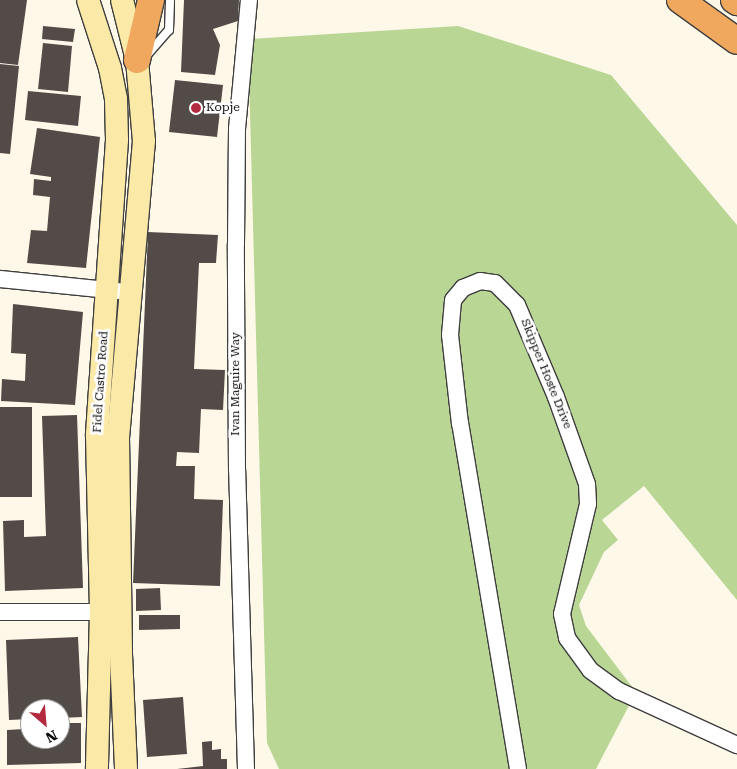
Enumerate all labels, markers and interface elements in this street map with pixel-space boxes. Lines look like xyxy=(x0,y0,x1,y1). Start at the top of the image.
place label: Kopje xyxy=(206,101,240,115)
marker: Kopje xyxy=(190,102,202,114)
street label: Skipper Hoste Drive xyxy=(517,317,575,431)
street label: Fidel Castro Road xyxy=(90,331,112,433)
street label: Ivan Maguire Way xyxy=(229,332,243,436)
north arrow xyxy=(20,699,70,749)
text: N xyxy=(43,727,60,746)

